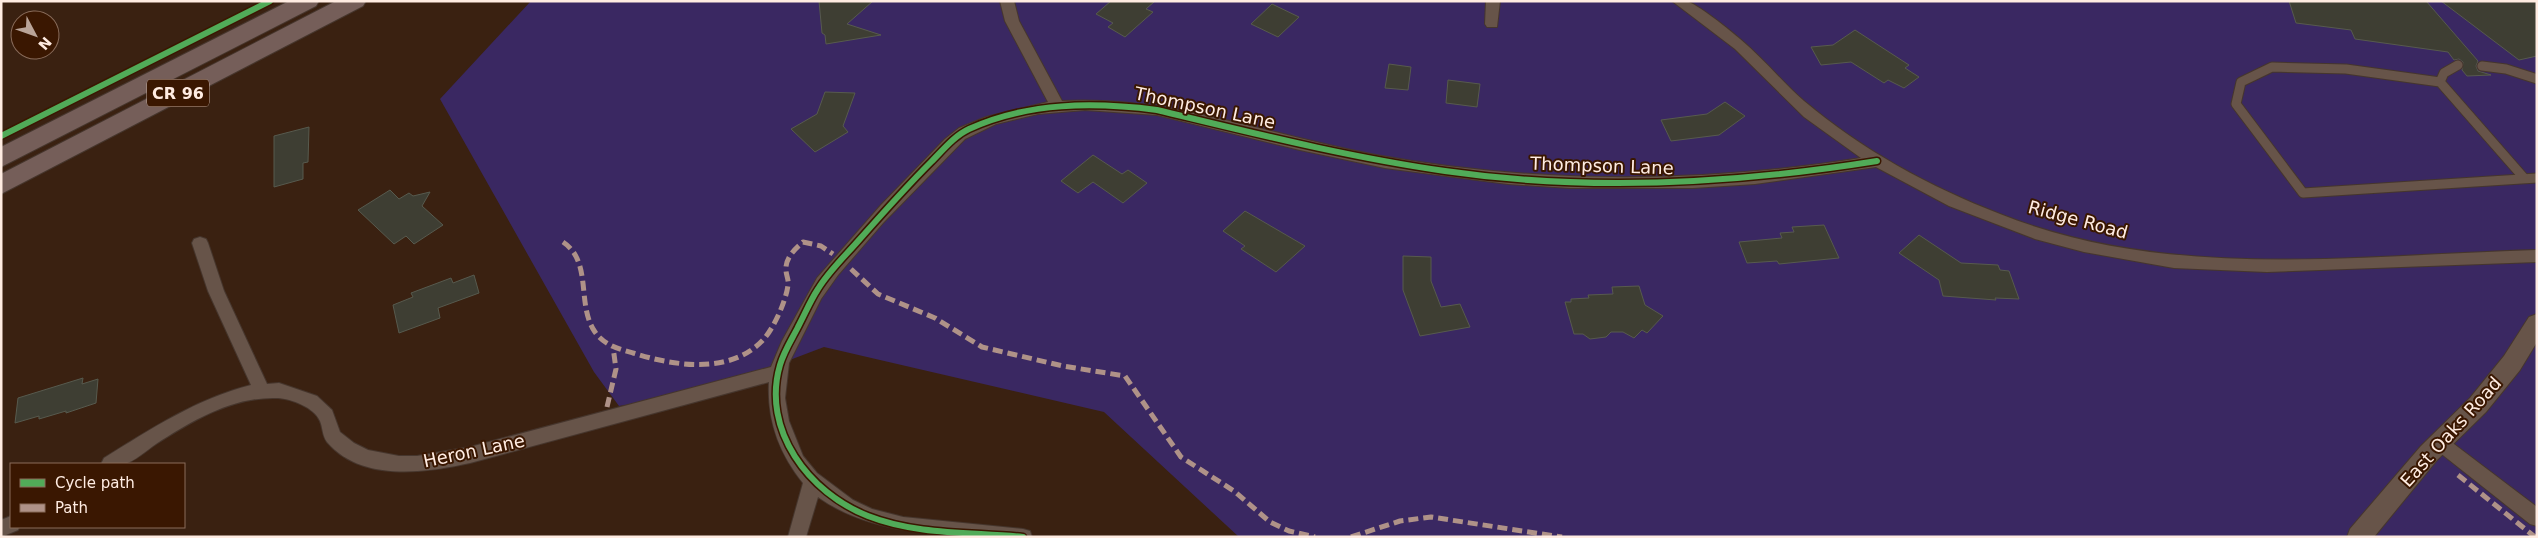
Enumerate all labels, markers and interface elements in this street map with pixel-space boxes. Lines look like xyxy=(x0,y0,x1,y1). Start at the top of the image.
north arrow xyxy=(10,10,60,60)
text: N xyxy=(35,34,55,53)
road number: CR 96 xyxy=(147,80,209,106)
street label: Thompson Lane xyxy=(1132,82,1277,133)
street label: Thompson Lane xyxy=(1529,152,1674,178)
street label: Ridge Road xyxy=(2026,196,2130,243)
street label: East Oaks Road xyxy=(2396,372,2505,491)
street label: Heron Lane xyxy=(421,430,527,472)
legend xyxy=(10,463,185,528)
text: Cycle path xyxy=(55,474,135,492)
text: Path xyxy=(55,499,88,517)

